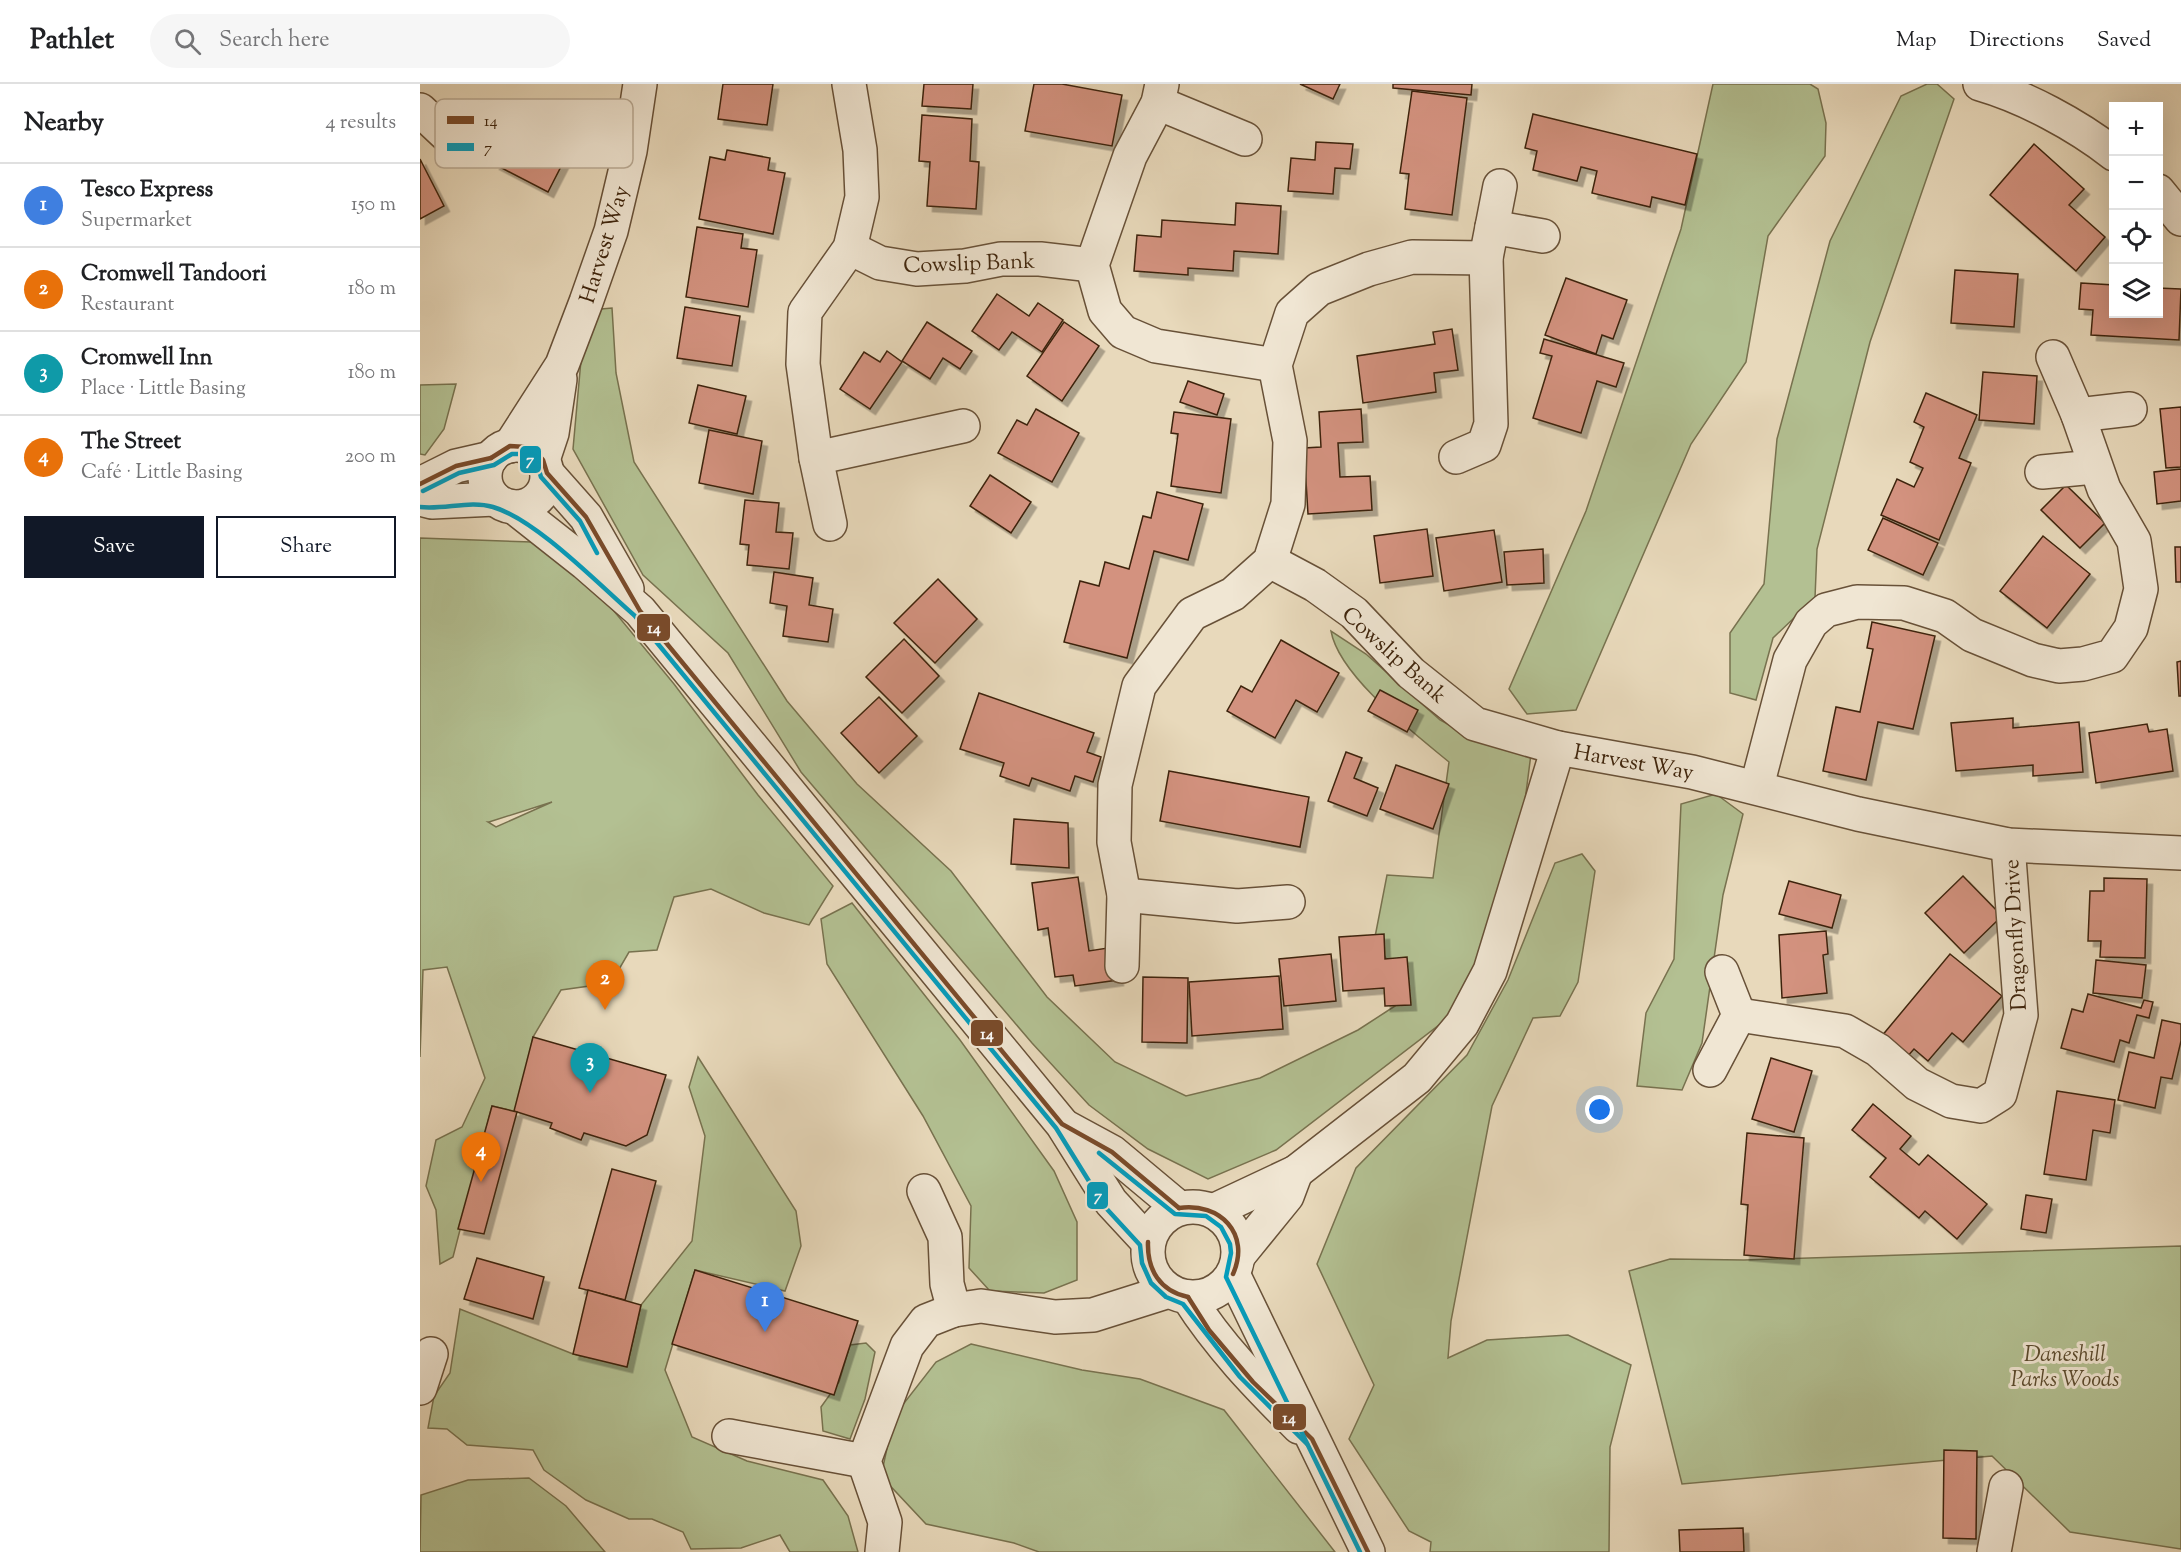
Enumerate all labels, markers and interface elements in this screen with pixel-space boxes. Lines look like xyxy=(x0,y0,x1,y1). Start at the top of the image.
search box xyxy=(150,14,570,68)
text: Pathlet xyxy=(30,21,114,61)
icon: search xyxy=(171,25,204,58)
text: Search here xyxy=(219,25,329,57)
text: Map xyxy=(1896,26,1936,56)
text: Directions xyxy=(1969,26,2064,56)
text: Saved xyxy=(2097,26,2151,56)
legend xyxy=(435,99,633,168)
map controls xyxy=(2109,102,2163,318)
button: + xyxy=(2109,102,2163,156)
text: Nearby xyxy=(24,105,104,142)
text: 4 results xyxy=(325,109,396,138)
text: 14 xyxy=(484,111,498,134)
text: 7 xyxy=(484,138,492,161)
button: − xyxy=(2109,156,2163,210)
text: Tesco Express xyxy=(81,175,213,207)
street label: Harvest Way xyxy=(573,182,639,308)
text: 1 xyxy=(40,191,47,220)
text: 150 m xyxy=(351,191,396,220)
text: Supermarket xyxy=(81,207,192,236)
button: locate xyxy=(2109,210,2163,264)
street label: Cowslip Bank xyxy=(903,247,1036,283)
text: Cromwell Tandoori xyxy=(81,259,266,291)
button: layers xyxy=(2109,264,2163,318)
text: 2 xyxy=(39,275,48,304)
text: 180 m xyxy=(348,275,396,304)
text: Restaurant xyxy=(81,291,174,320)
text: Cromwell Inn xyxy=(81,343,212,375)
text: 3 xyxy=(39,359,48,388)
text: 180 m xyxy=(348,359,396,388)
text: Place · Little Basing xyxy=(81,375,246,404)
text: The Street xyxy=(81,427,181,459)
text: 4 xyxy=(38,443,49,472)
text: 200 m xyxy=(345,443,396,472)
line badge: 7 xyxy=(519,445,542,474)
text: 7 xyxy=(526,450,535,473)
text: Café · Little Basing xyxy=(81,459,242,488)
button: Save xyxy=(24,516,204,578)
button: Share xyxy=(216,516,396,578)
street label: Cowslip Bank xyxy=(1333,600,1453,712)
line badge: 14 xyxy=(636,613,671,642)
text: 14 xyxy=(647,618,661,641)
street label: Harvest Way xyxy=(1571,738,1696,790)
street label: Dragonfly Drive xyxy=(1997,858,2037,1011)
pin: 2 xyxy=(586,960,624,1010)
line badge: 14 xyxy=(970,1019,1004,1047)
text: 14 xyxy=(980,1024,994,1047)
pin: 3 xyxy=(570,1044,610,1093)
your location xyxy=(1585,1095,1614,1124)
pin: 4 xyxy=(462,1132,500,1182)
line badge: 7 xyxy=(1086,1181,1109,1210)
text: 7 xyxy=(1094,1186,1103,1209)
pin: 1 xyxy=(746,1282,784,1332)
park label: Daneshill Parks Woods xyxy=(2011,1340,2119,1397)
line badge: 14 xyxy=(1272,1403,1307,1431)
text: 14 xyxy=(1282,1408,1296,1431)

